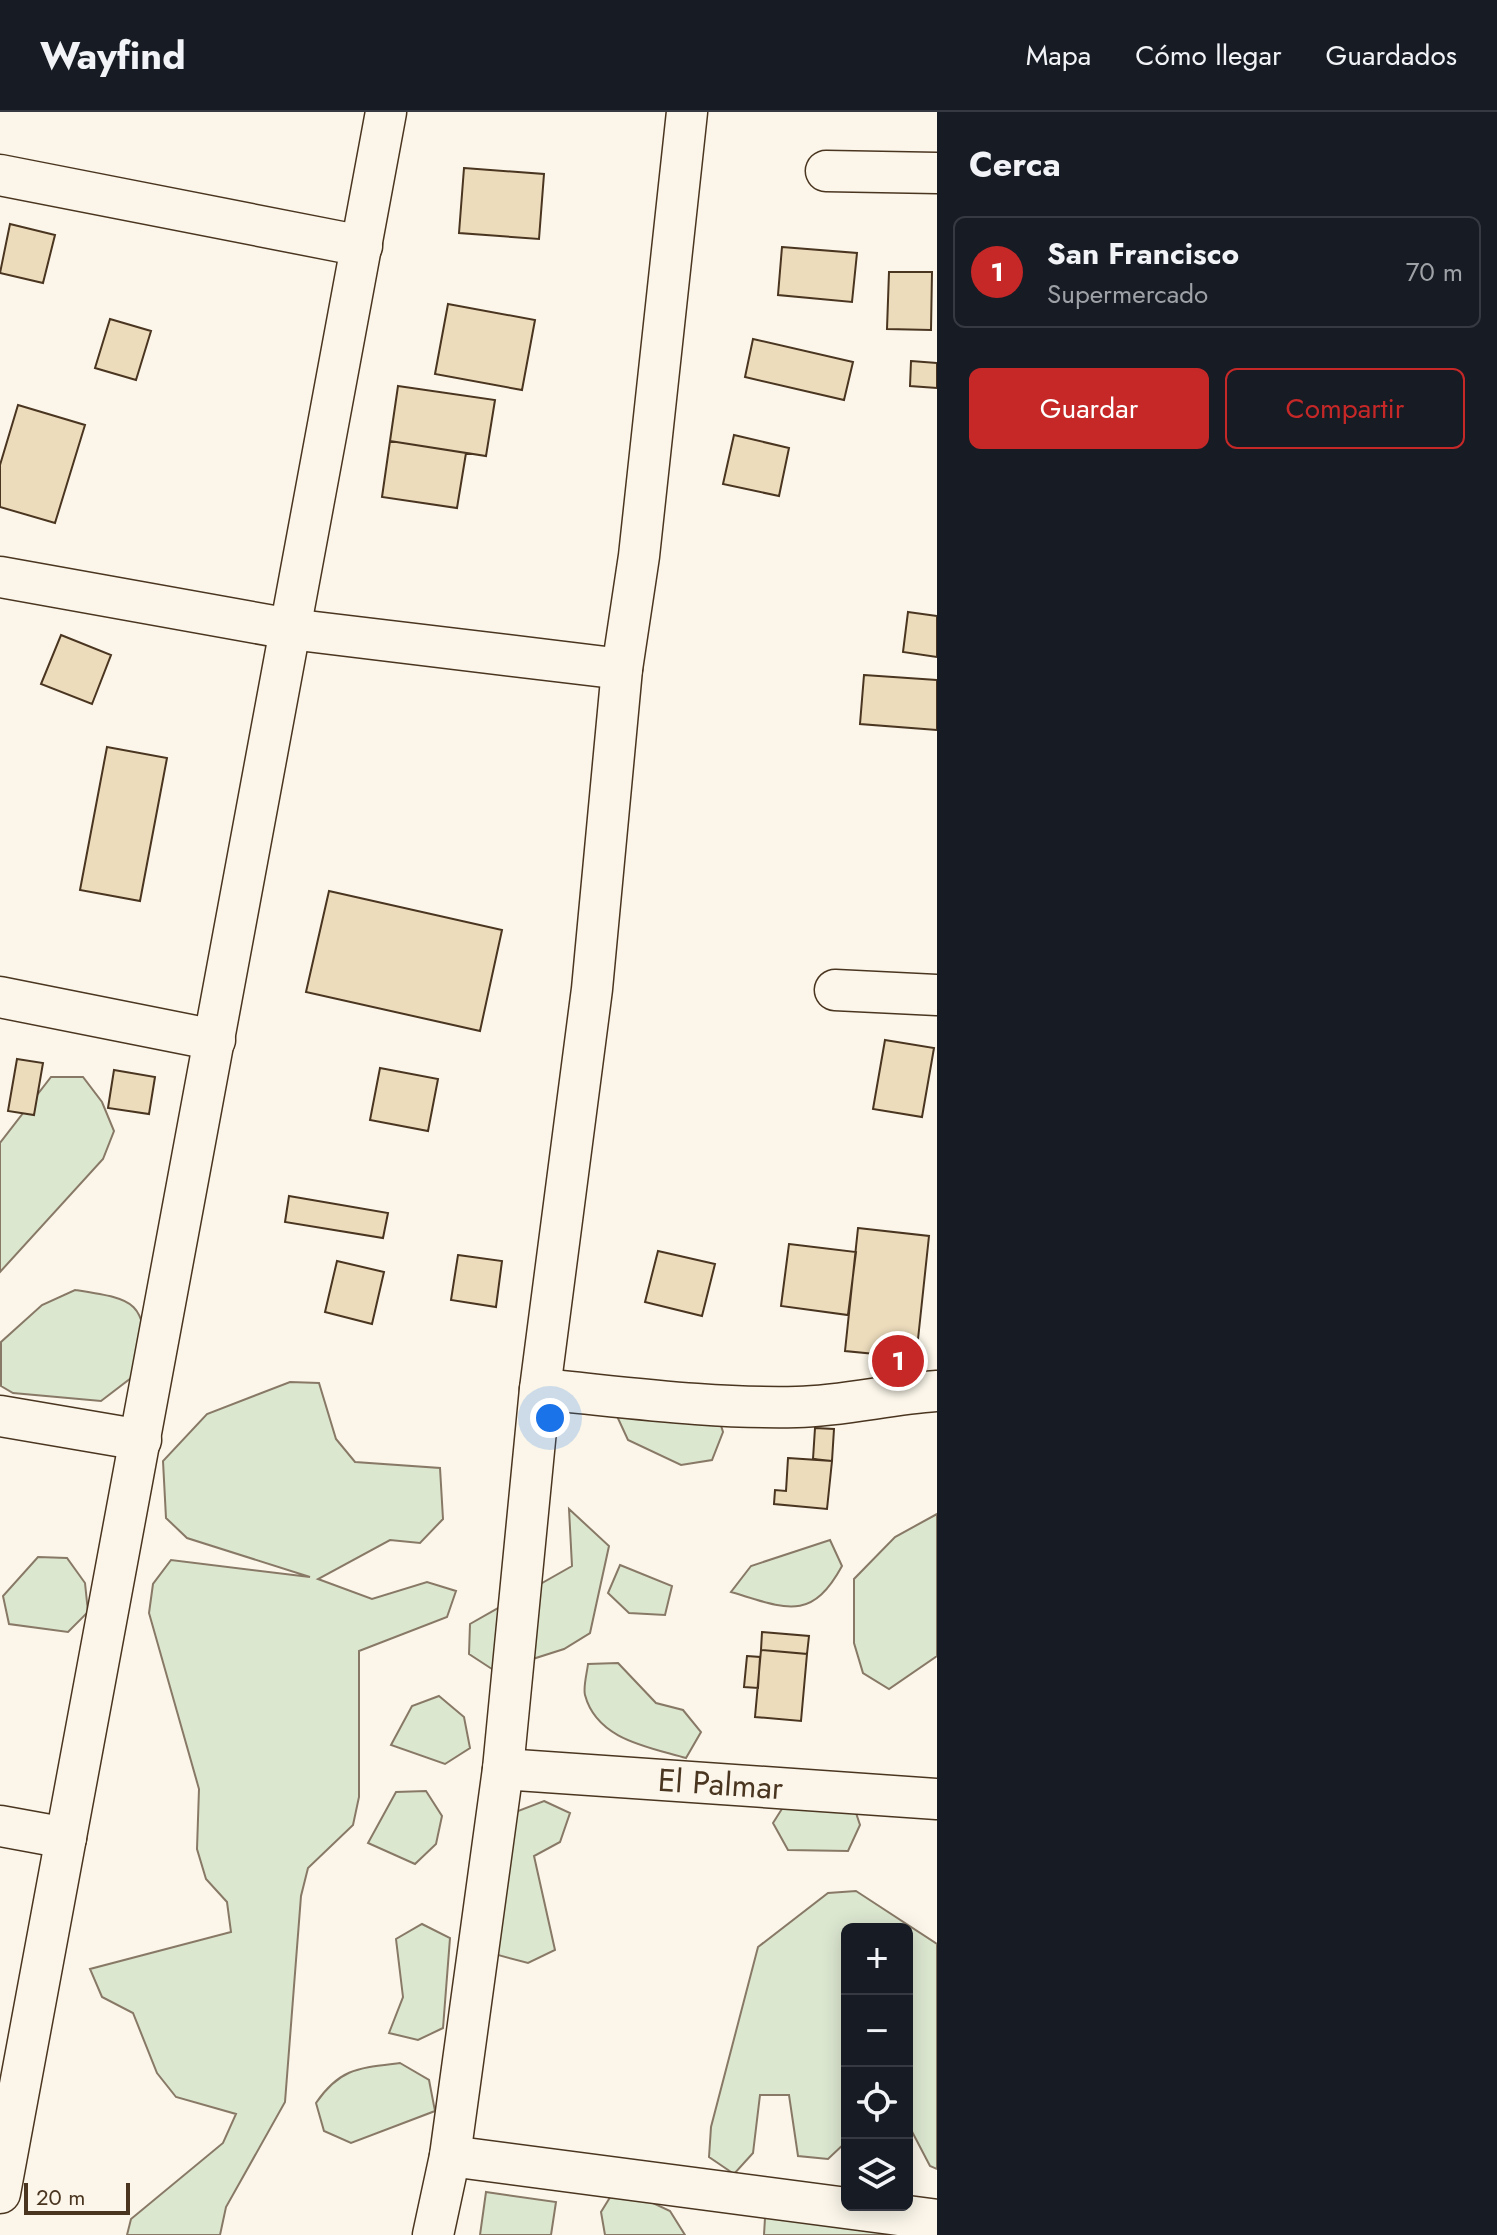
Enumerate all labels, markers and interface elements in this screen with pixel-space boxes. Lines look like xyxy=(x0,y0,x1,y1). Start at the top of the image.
text: Wayfind xyxy=(40,28,186,83)
text: Mapa xyxy=(1026,35,1091,76)
text: Cómo llegar xyxy=(1135,35,1282,76)
text: Guardados xyxy=(1326,35,1457,76)
text: Cerca xyxy=(969,140,1061,189)
text: San Francisco xyxy=(1047,232,1239,275)
text: 1 xyxy=(990,253,1004,291)
text: 70 m xyxy=(1406,253,1463,291)
text: Supermercado xyxy=(1047,275,1208,313)
button: Guardar xyxy=(969,368,1209,449)
button: Compartir xyxy=(1225,368,1465,449)
pin: 1 xyxy=(872,1331,924,1391)
your location xyxy=(530,1398,570,1438)
street label: El Palmar xyxy=(656,1757,785,1811)
map controls xyxy=(841,1923,913,2211)
button: + xyxy=(841,1923,913,1995)
button: − xyxy=(841,1995,913,2067)
button: locate xyxy=(841,2067,913,2139)
button: layers xyxy=(841,2139,913,2211)
scale bar xyxy=(24,2179,130,2215)
text: 20 m xyxy=(36,2181,85,2213)

